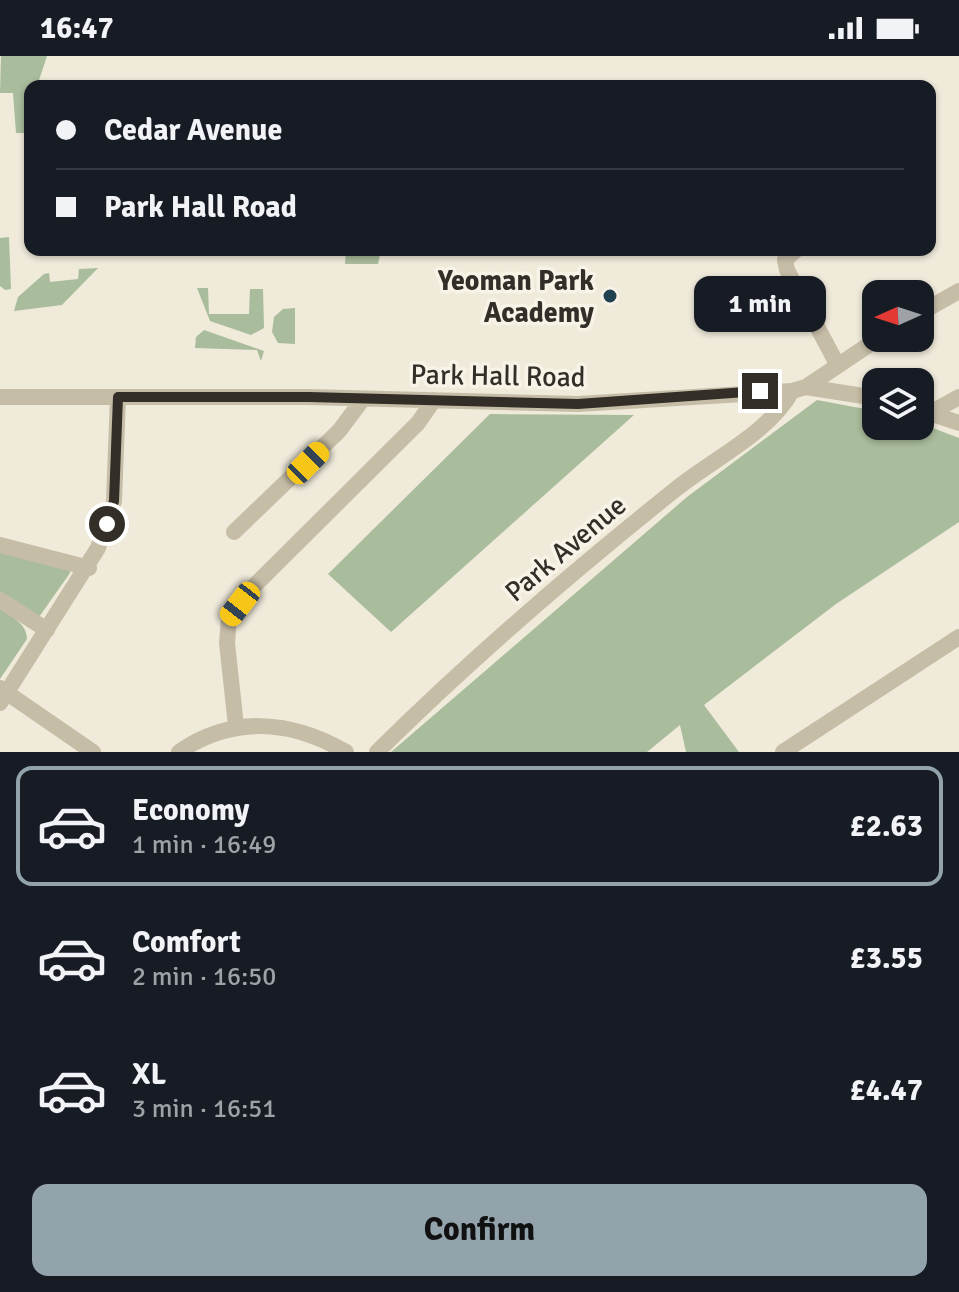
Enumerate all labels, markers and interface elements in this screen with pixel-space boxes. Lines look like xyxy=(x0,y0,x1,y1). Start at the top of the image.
text: 16:47 xyxy=(40,10,114,47)
text: Cedar Avenue xyxy=(104,112,282,149)
text: Park Hall Road xyxy=(104,189,297,226)
place label: Yeoman Park Academy xyxy=(437,264,594,330)
callout: 1 min xyxy=(694,275,826,331)
north arrow xyxy=(862,280,934,352)
map controls xyxy=(862,280,934,440)
marker: Yeoman Park Academy xyxy=(601,287,619,305)
text: 1 min xyxy=(729,288,791,320)
street label: Park Hall Road xyxy=(410,357,586,395)
button: layers xyxy=(862,368,934,440)
route end xyxy=(742,373,778,409)
car xyxy=(283,438,333,488)
street label: Park Avenue xyxy=(498,488,633,609)
route start xyxy=(89,506,125,542)
car xyxy=(216,578,264,630)
icon: car xyxy=(36,790,108,862)
text: Economy xyxy=(132,792,249,829)
text: £2.63 xyxy=(850,808,923,845)
text: 1 min · 16:49 xyxy=(132,829,276,861)
icon: car xyxy=(36,922,108,994)
text: Comfort xyxy=(132,924,241,961)
text: £3.55 xyxy=(850,940,923,977)
text: 2 min · 16:50 xyxy=(132,961,276,993)
icon: car xyxy=(36,1054,108,1126)
text: XL xyxy=(132,1056,166,1093)
text: £4.47 xyxy=(850,1072,923,1109)
text: 3 min · 16:51 xyxy=(132,1093,276,1125)
button: Confirm xyxy=(32,1184,927,1276)

